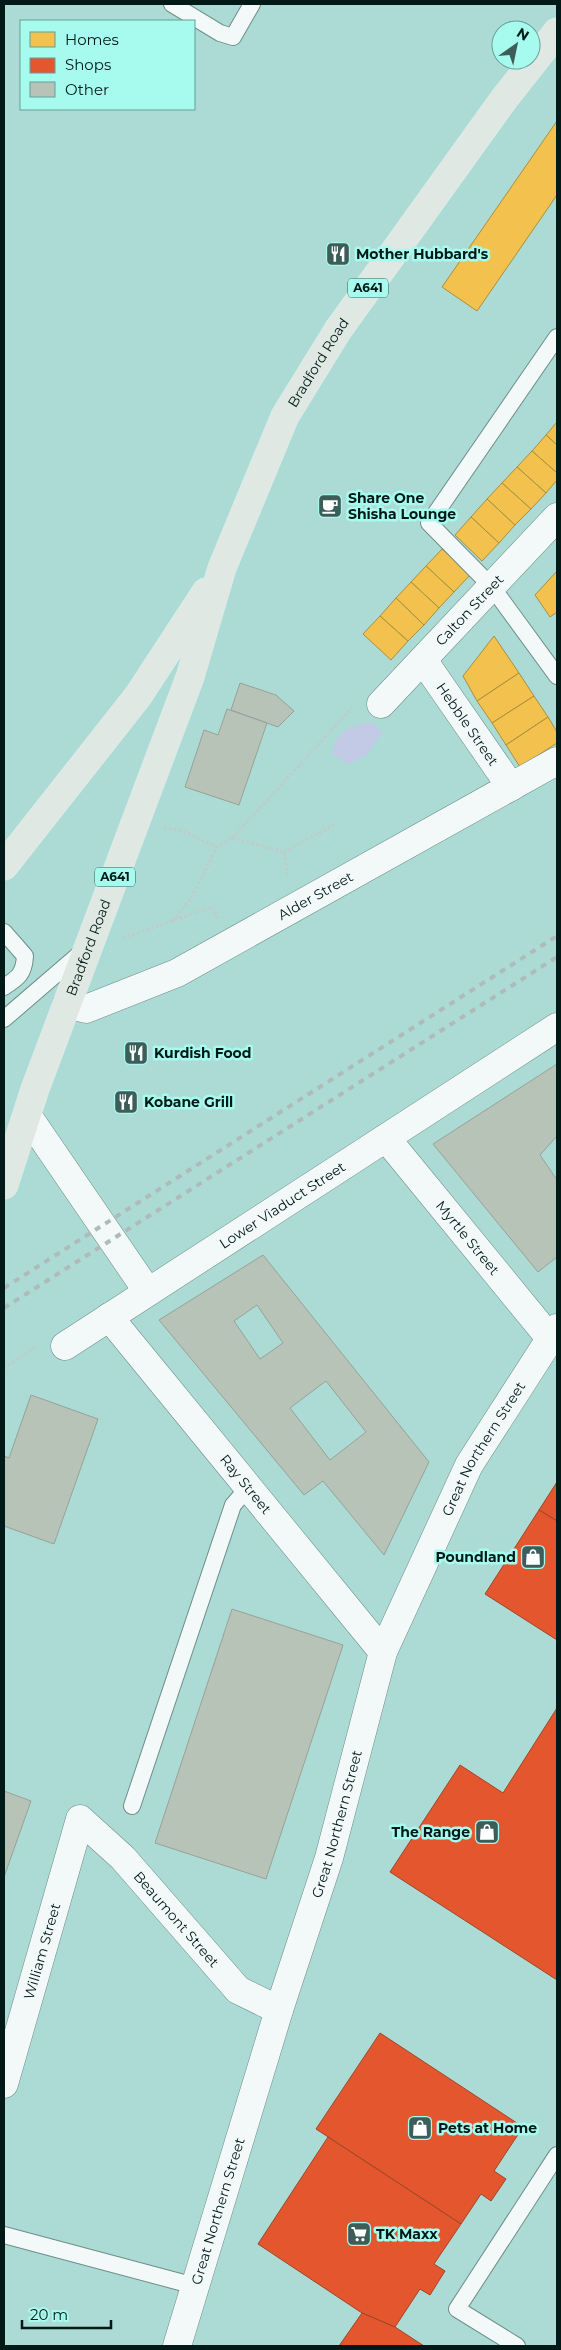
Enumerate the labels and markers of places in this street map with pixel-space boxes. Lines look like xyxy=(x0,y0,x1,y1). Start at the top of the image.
restaurant icon: Mother Hubbard's xyxy=(325,241,351,267)
place label: Mother Hubbard's xyxy=(356,245,489,263)
place label: Share One Shisha Lounge xyxy=(348,489,456,523)
cafe icon: Share One Shisha Lounge xyxy=(317,493,343,519)
restaurant icon: Kurdish Food xyxy=(123,1040,149,1066)
place label: Kurdish Food xyxy=(154,1044,251,1062)
restaurant icon: Kobane Grill xyxy=(113,1089,139,1115)
place label: Kobane Grill xyxy=(144,1093,233,1111)
shop icon: Poundland xyxy=(520,1544,546,1570)
place label: Poundland xyxy=(435,1548,516,1566)
shop icon: The Range xyxy=(474,1819,500,1845)
place label: The Range xyxy=(392,1823,470,1841)
shop icon: Pets at Home xyxy=(407,2115,433,2141)
place label: Pets at Home xyxy=(438,2119,537,2137)
supermarket icon: TK Maxx xyxy=(346,2221,372,2247)
place label: TK Maxx xyxy=(376,2225,438,2243)

